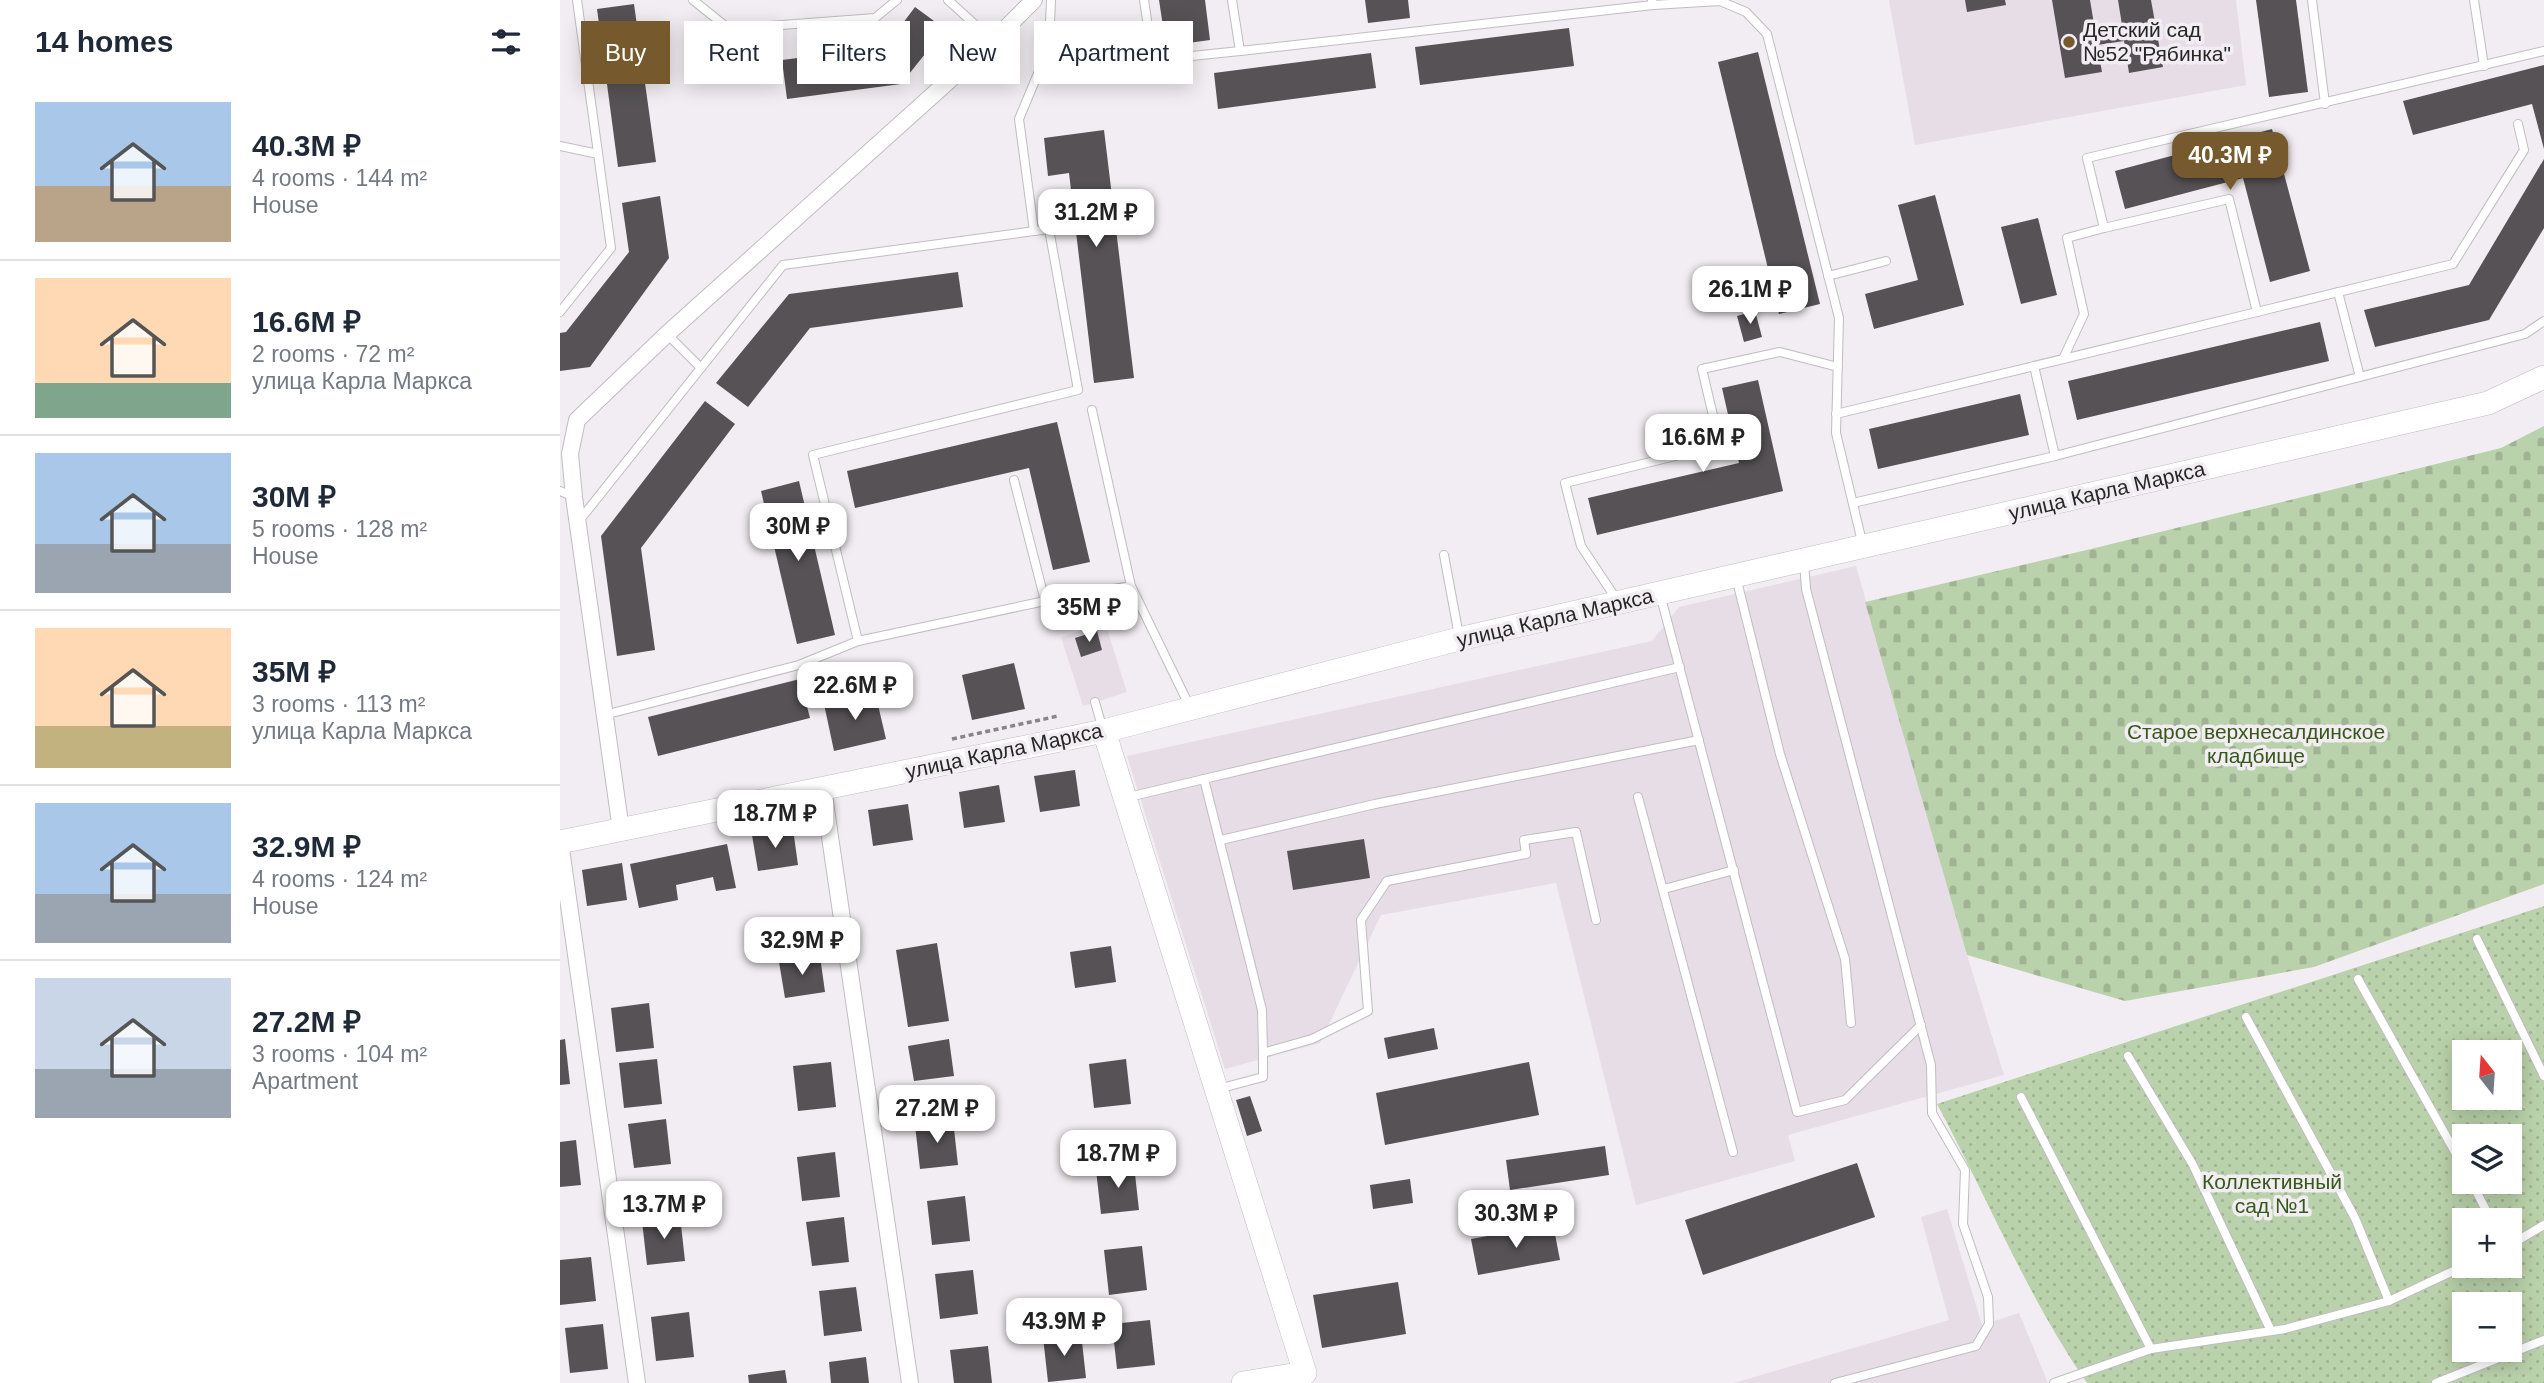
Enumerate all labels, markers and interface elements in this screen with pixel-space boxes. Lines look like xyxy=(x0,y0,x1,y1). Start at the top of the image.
place label: Детский сад №52 "Рябинка" xyxy=(2083,18,2231,65)
chip: Buy xyxy=(581,21,670,84)
chip: Rent xyxy=(684,21,783,84)
chip: Filters xyxy=(797,21,910,84)
chip: New xyxy=(924,21,1020,84)
chip: Apartment xyxy=(1034,21,1193,84)
icon: filters xyxy=(487,23,525,61)
text: 14 homes xyxy=(35,25,173,58)
marker: Детский сад №52 "Рябинка" xyxy=(2061,34,2077,50)
text: 40.3M ₽ xyxy=(252,129,361,162)
icon: home xyxy=(91,130,175,214)
pin: 40.3M ₽ xyxy=(2165,132,2295,192)
text: 40.3M ₽ xyxy=(2188,142,2272,168)
text: 4 rooms · 144 m² xyxy=(252,165,427,191)
pin: 31.2M ₽ xyxy=(1031,190,1161,249)
text: House xyxy=(252,192,318,218)
text: 31.2M ₽ xyxy=(1054,199,1138,225)
pin: 26.1M ₽ xyxy=(1685,266,1815,326)
text: 26.1M ₽ xyxy=(1708,276,1792,302)
text: 16.6M ₽ xyxy=(252,305,361,338)
icon: home xyxy=(91,306,175,390)
text: 2 rooms · 72 m² xyxy=(252,341,414,367)
text: улица Карла Маркса xyxy=(252,368,472,394)
pin: 16.6M ₽ xyxy=(1638,414,1768,474)
text: 16.6M ₽ xyxy=(1661,424,1745,450)
street label: улица Карла Маркса xyxy=(2006,457,2208,524)
text: 30M ₽ xyxy=(252,480,336,513)
icon: home xyxy=(91,481,175,565)
pin: 30M ₽ xyxy=(749,504,847,563)
text: 30M ₽ xyxy=(766,513,830,539)
text: 5 rooms · 128 m² xyxy=(252,516,427,542)
text: House xyxy=(252,543,318,569)
pin: 35M ₽ xyxy=(1040,584,1138,644)
street label: улица Карла Маркса xyxy=(1454,584,1656,651)
text: 35M ₽ xyxy=(1057,594,1121,620)
text: 35M ₽ xyxy=(252,655,336,688)
icon: home xyxy=(91,656,175,740)
pin: 22.6M ₽ xyxy=(790,662,920,722)
text: 22.6M ₽ xyxy=(813,672,897,698)
text: 3 rooms · 113 m² xyxy=(252,691,425,717)
text: улица Карла Маркса xyxy=(252,718,472,744)
street label: улица Карла Маркса xyxy=(903,718,1105,783)
park label: Старое верхнесалдинское кладбище xyxy=(2127,720,2385,767)
pin: 18.7M ₽ xyxy=(710,790,840,850)
text: 18.7M ₽ xyxy=(733,800,817,826)
text: 32.9M ₽ xyxy=(252,830,361,863)
icon: home xyxy=(91,831,175,915)
text: 4 rooms · 124 m² xyxy=(252,866,427,892)
text: House xyxy=(252,893,318,919)
pin: 32.9M ₽ xyxy=(737,918,867,977)
text: 32.9M ₽ xyxy=(760,927,844,953)
text: 27.2M ₽ xyxy=(252,1005,361,1038)
icon: home xyxy=(91,1006,175,1090)
north arrow xyxy=(2452,1040,2522,1110)
map controls xyxy=(2452,1040,2522,1362)
text: 3 rooms · 104 m² xyxy=(252,1041,427,1067)
text: Apartment xyxy=(252,1068,358,1094)
pin: 27.2M ₽ xyxy=(872,1086,1002,1145)
text: 27.2M ₽ xyxy=(895,1095,979,1121)
button: layers xyxy=(2452,1124,2522,1194)
pin: 18.7M ₽ xyxy=(1053,1130,1183,1190)
text: 18.7M ₽ xyxy=(1076,1140,1160,1166)
park label: Коллективный сад №1 xyxy=(2202,1170,2342,1217)
pin: 13.7M ₽ xyxy=(599,1182,729,1241)
pin: 30.3M ₽ xyxy=(1451,1190,1581,1250)
text: 13.7M ₽ xyxy=(622,1191,706,1217)
text: 30.3M ₽ xyxy=(1474,1200,1558,1226)
button: + xyxy=(2452,1208,2522,1278)
button: − xyxy=(2452,1292,2522,1362)
pin: 43.9M ₽ xyxy=(999,1298,1129,1358)
text: 43.9M ₽ xyxy=(1022,1308,1106,1334)

